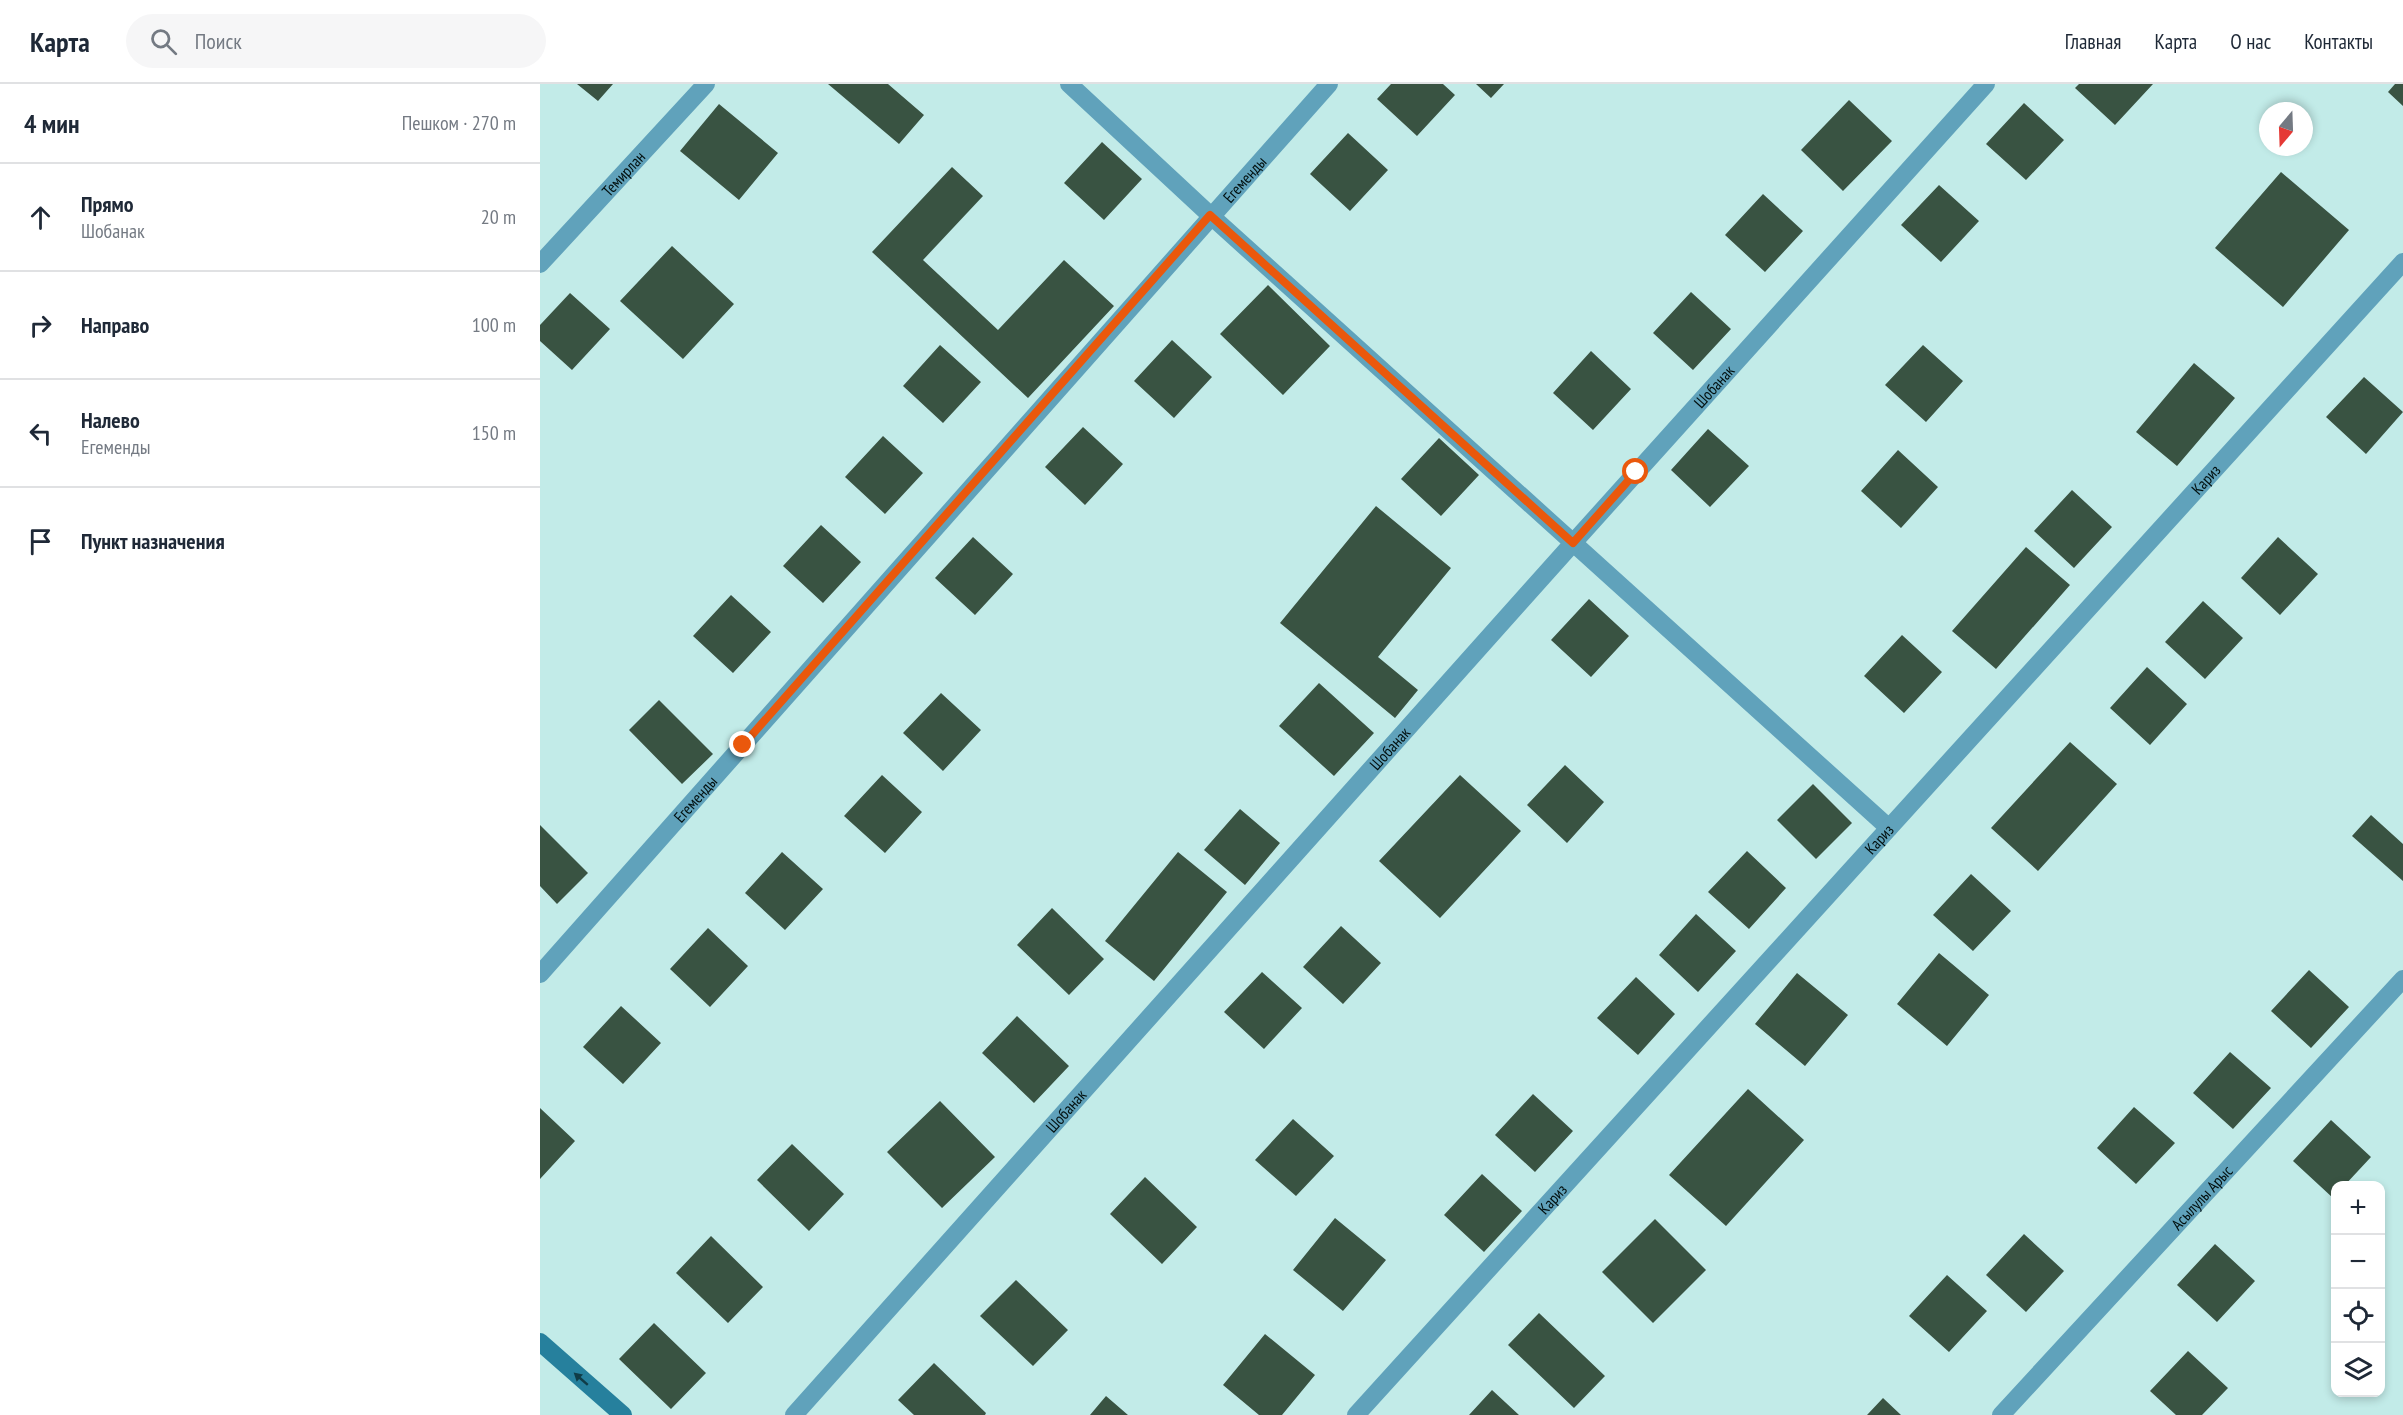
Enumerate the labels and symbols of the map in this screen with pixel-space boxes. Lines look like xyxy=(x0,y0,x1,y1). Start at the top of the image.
north arrow xyxy=(2259,102,2313,156)
street label: Темирлан xyxy=(598,147,649,200)
street label: Егеменды xyxy=(1219,152,1270,207)
street label: Шобанак xyxy=(1689,360,1739,412)
route start xyxy=(1622,458,1648,484)
street label: Кариз xyxy=(2187,460,2225,499)
street label: Шобанак xyxy=(1365,722,1415,774)
route end xyxy=(729,731,755,757)
street label: Егеменды xyxy=(669,771,721,826)
street label: Кариз xyxy=(1860,819,1898,858)
street label: Шобанак xyxy=(1041,1084,1091,1136)
street label: Асылулы Арыс xyxy=(2167,1161,2237,1234)
street label: Кариз xyxy=(1533,1179,1571,1218)
one-way arrow xyxy=(574,1372,589,1386)

